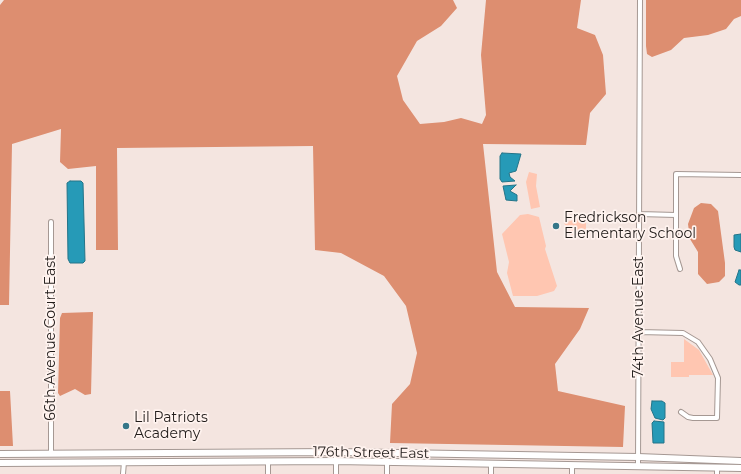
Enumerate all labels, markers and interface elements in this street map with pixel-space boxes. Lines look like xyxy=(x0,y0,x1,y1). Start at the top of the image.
place label: Fredrickson Elementary School xyxy=(564,210,696,242)
marker: Fredrickson Elementary School xyxy=(551,221,561,231)
street label: 66th Avenue Court East xyxy=(43,255,59,421)
street label: 74th Avenue East xyxy=(631,256,647,378)
place label: Lil Patriots Academy xyxy=(134,410,208,442)
marker: Lil Patriots Academy xyxy=(121,421,131,431)
street label: 176th Street East xyxy=(313,444,429,462)

